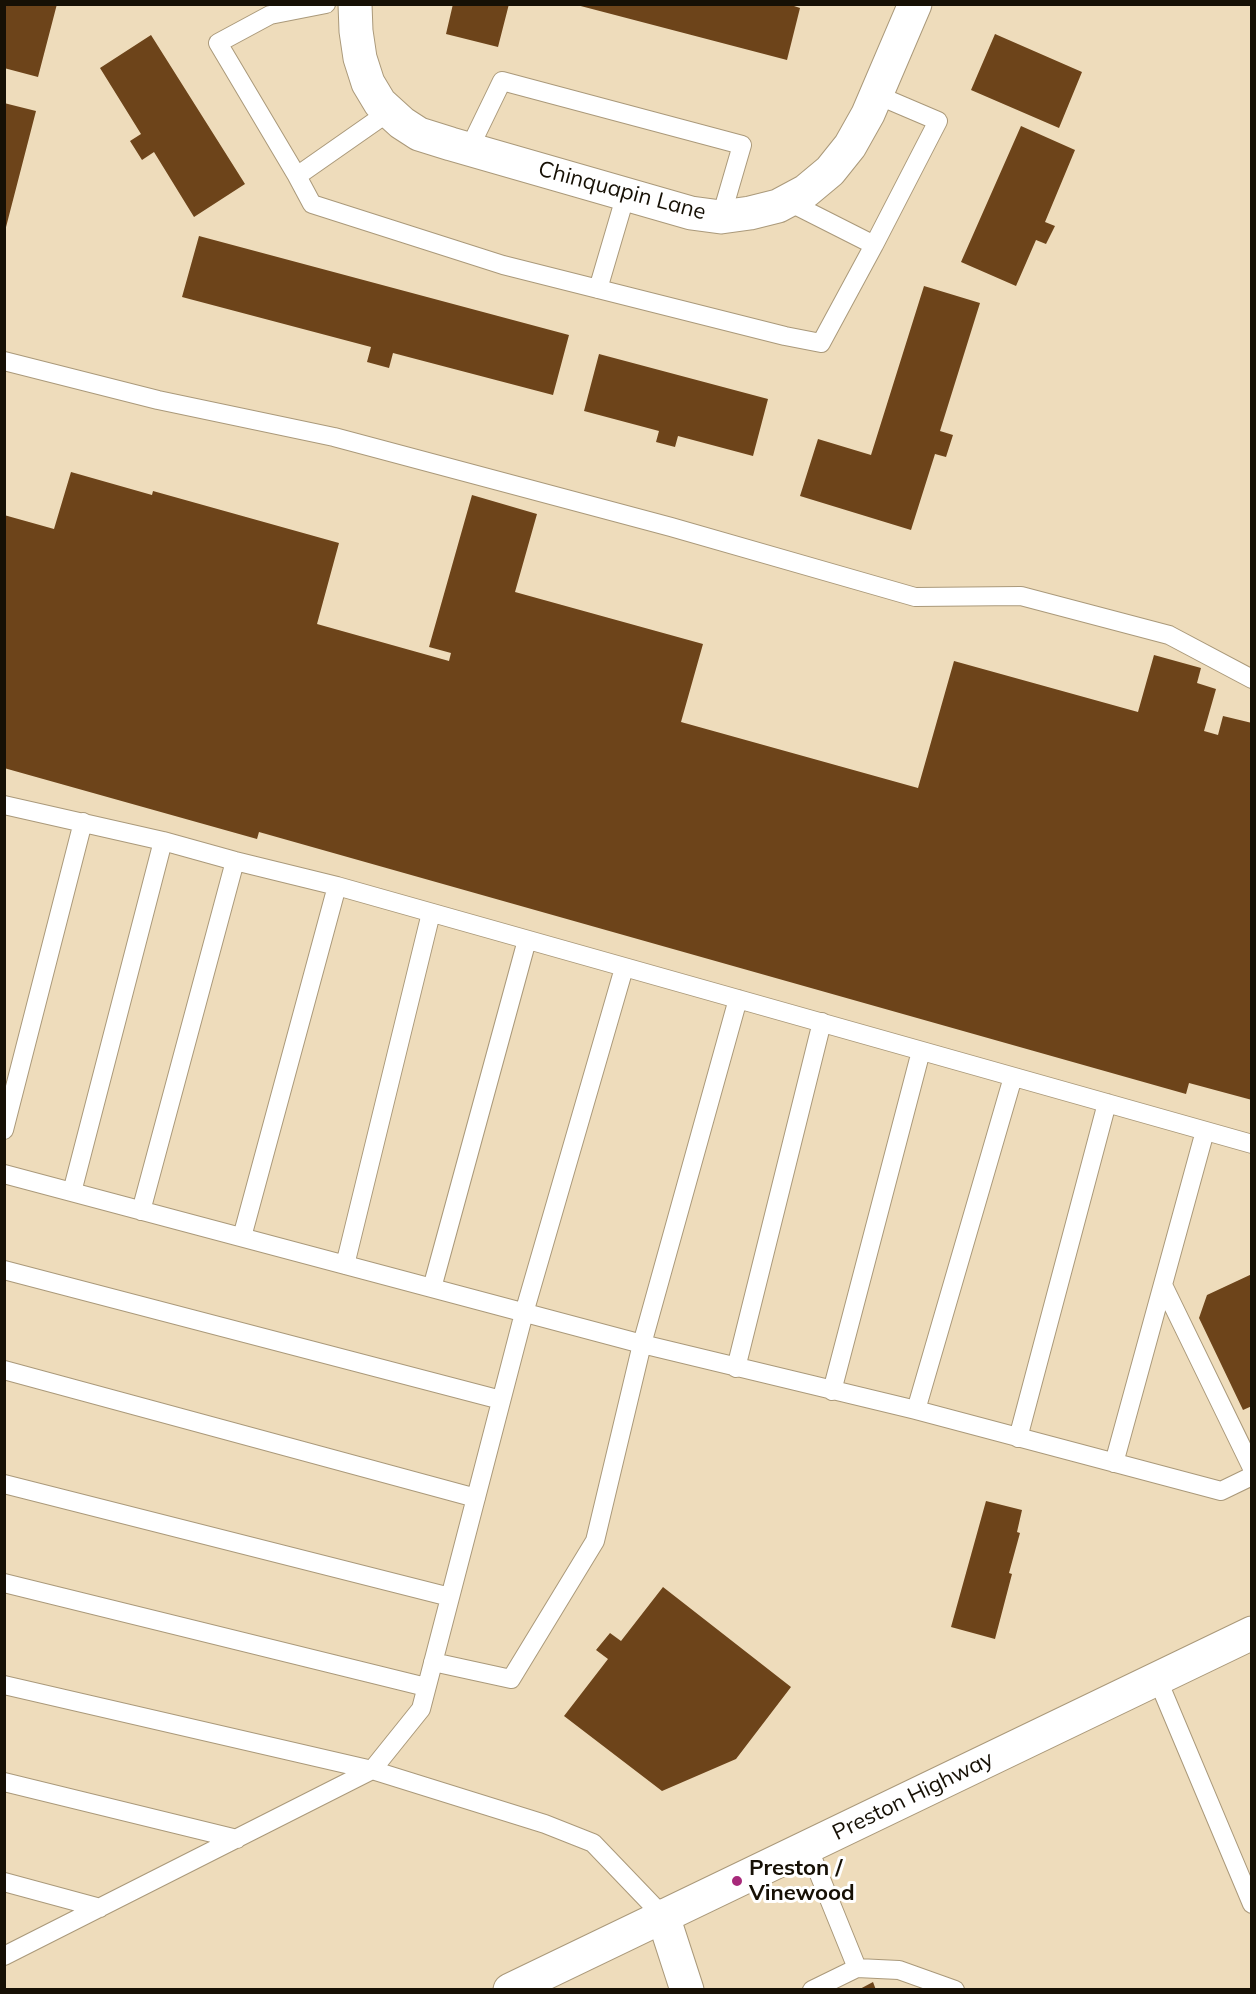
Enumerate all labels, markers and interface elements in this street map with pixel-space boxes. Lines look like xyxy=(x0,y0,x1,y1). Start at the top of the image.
street label: Chinquapin Lane xyxy=(535,156,709,226)
street label: Preston Highway xyxy=(828,1746,998,1846)
place label: Preston / Vinewood xyxy=(749,1855,855,1906)
marker: Preston / Vinewood xyxy=(730,1874,744,1888)

